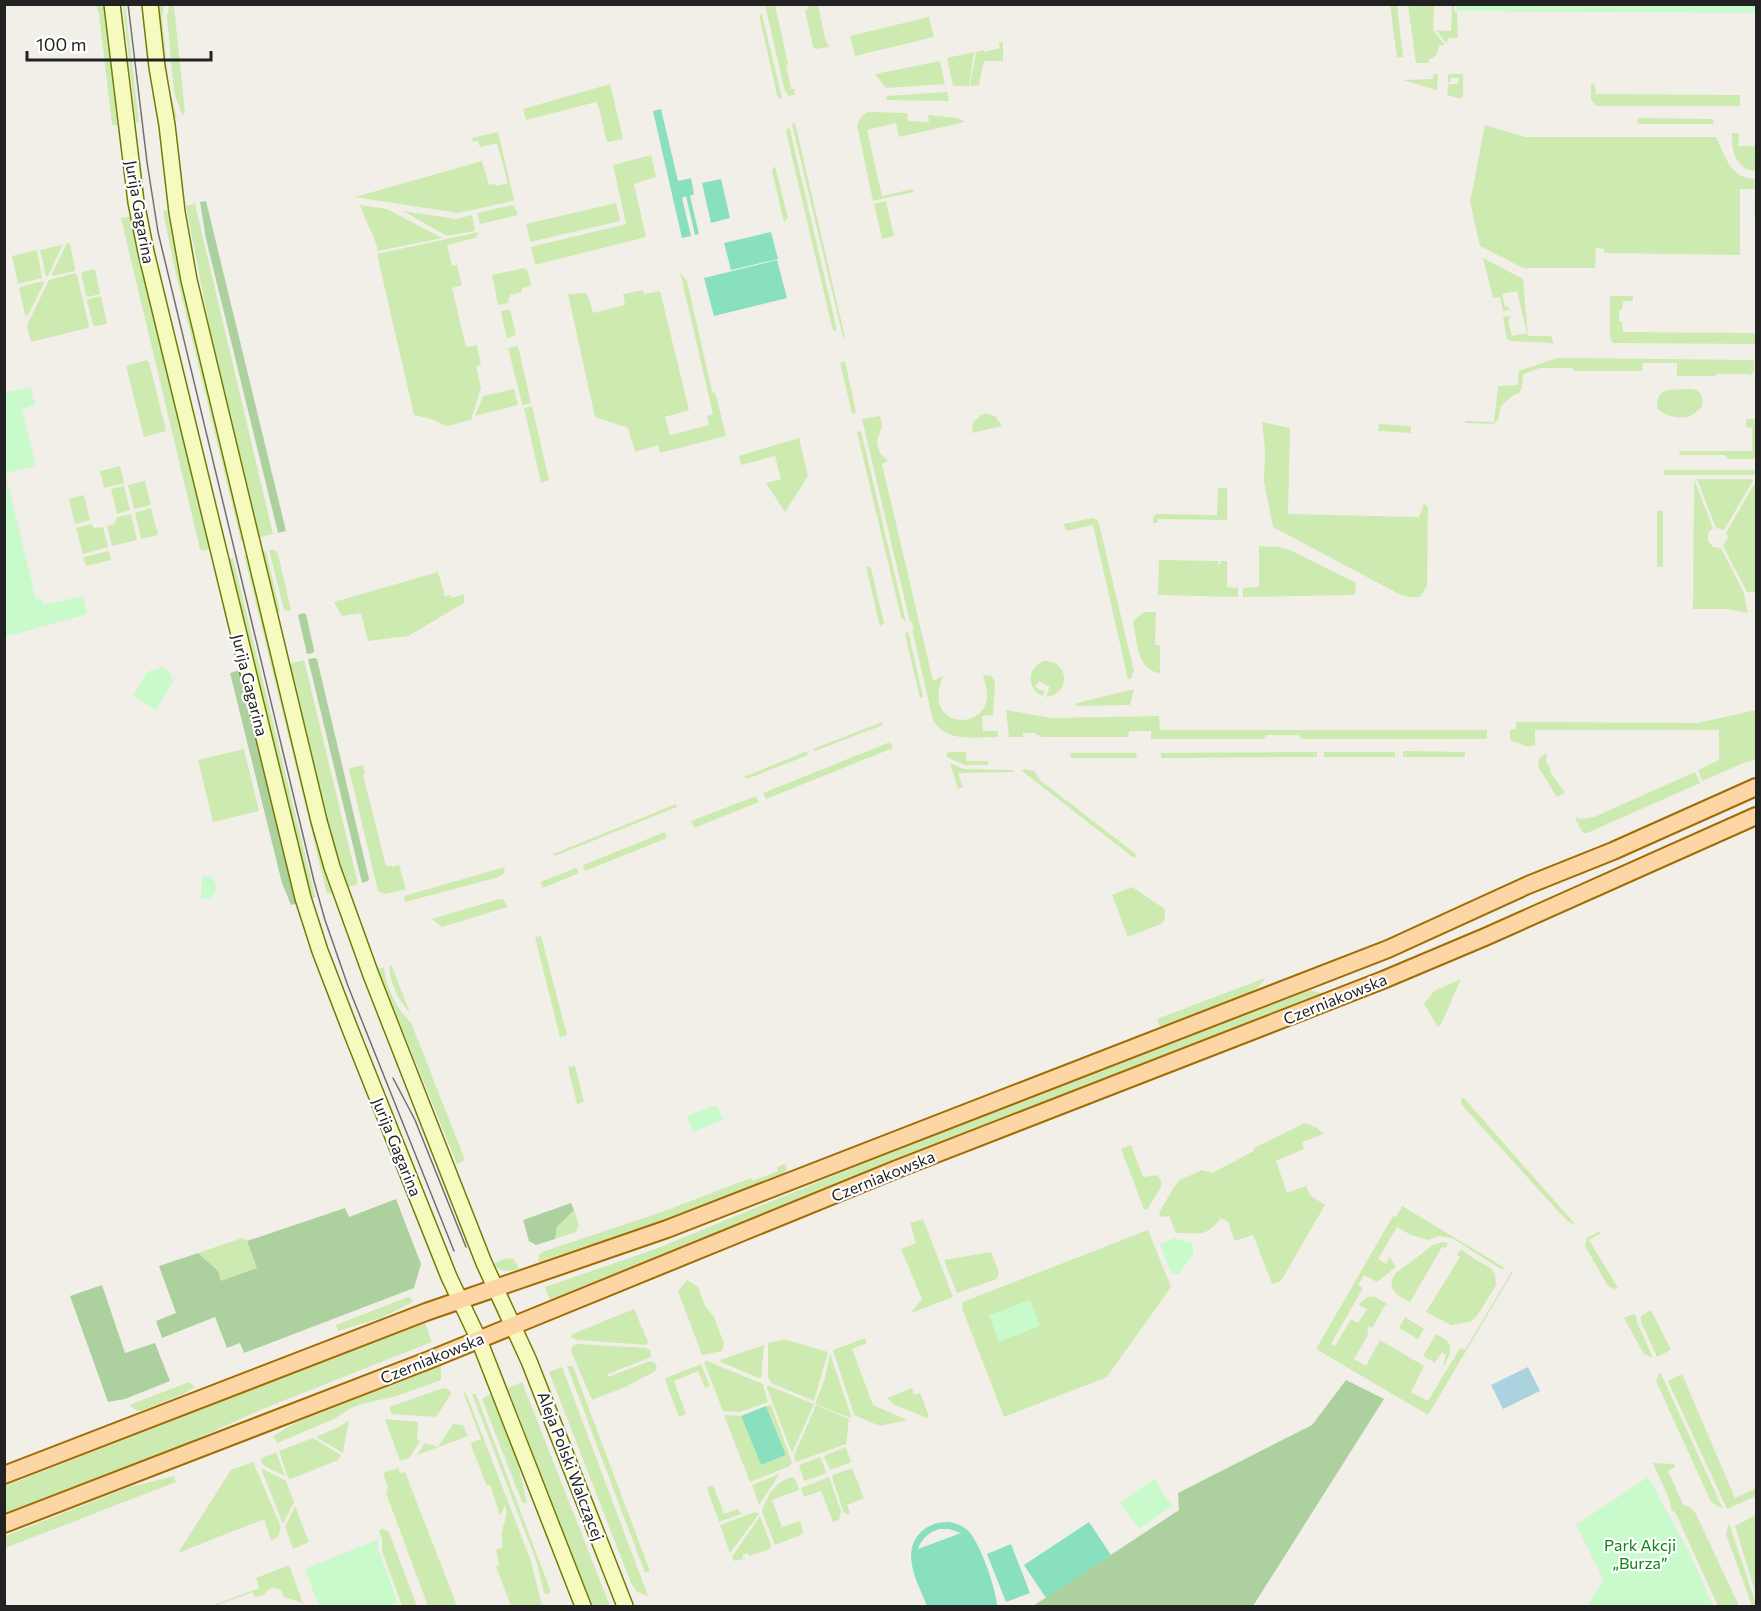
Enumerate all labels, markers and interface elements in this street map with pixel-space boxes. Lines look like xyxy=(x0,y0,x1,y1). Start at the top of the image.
scale bar xyxy=(27,24,212,62)
text: 100 m xyxy=(36,33,86,55)
street label: Jurija Gagarina xyxy=(122,159,159,265)
street label: Jurija Gagarina xyxy=(229,632,272,738)
street label: Czerniakowska xyxy=(1280,969,1389,1028)
street label: Jurija Gagarina xyxy=(369,1095,426,1199)
street label: Czerniakowska xyxy=(828,1146,937,1205)
street label: Czerniakowska xyxy=(377,1328,486,1387)
street label: Aleja Polski Walczącej xyxy=(534,1389,609,1543)
park label: Park Akcji „Burza” xyxy=(1604,1535,1676,1572)

